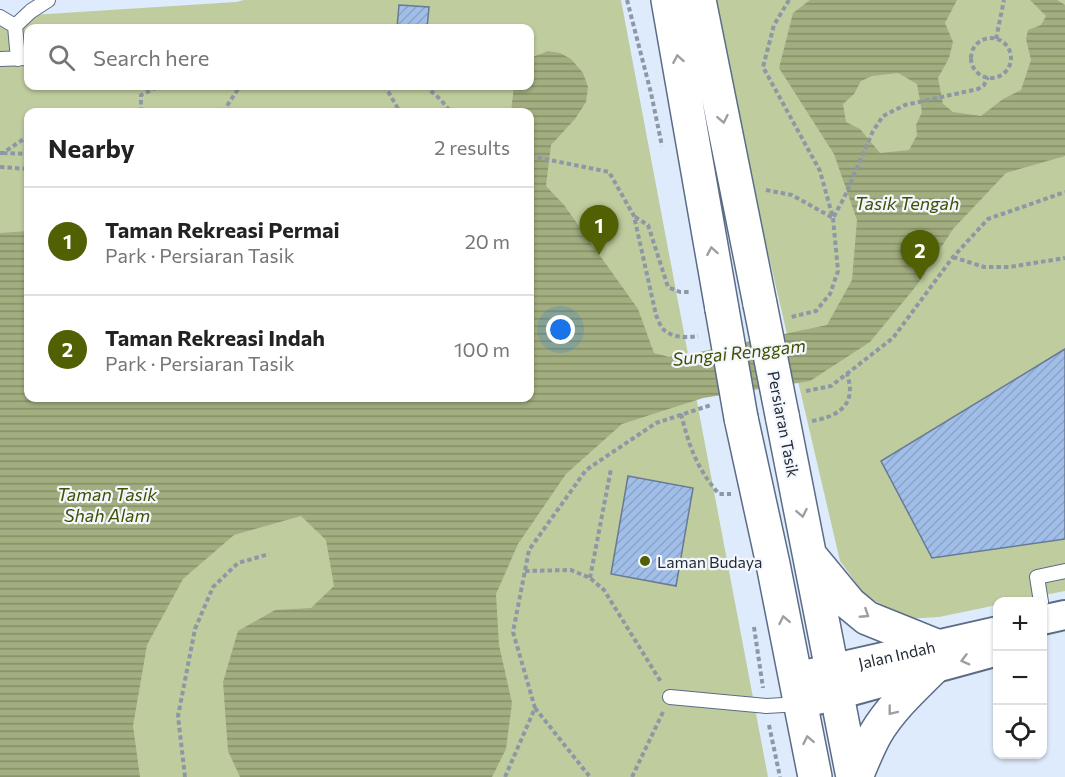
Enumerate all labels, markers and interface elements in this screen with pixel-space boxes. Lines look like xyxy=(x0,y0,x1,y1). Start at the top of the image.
search box xyxy=(24,24,534,90)
icon: search xyxy=(45,41,78,74)
text: Search here xyxy=(93,44,209,71)
one-way arrow xyxy=(673,54,685,64)
one-way arrow xyxy=(716,114,729,124)
text: Nearby xyxy=(48,132,135,163)
text: 2 results xyxy=(434,135,510,159)
water label: Tasik Tengah xyxy=(855,192,959,214)
pin: 1 xyxy=(580,206,618,255)
text: Taman Rekreasi Permai xyxy=(105,216,340,243)
text: 1 xyxy=(63,229,72,253)
text: 20 m xyxy=(465,229,510,253)
pin: 2 xyxy=(900,230,940,280)
text: Park · Persiaran Tasik xyxy=(105,243,295,267)
one-way arrow xyxy=(706,247,718,256)
your location xyxy=(546,315,575,344)
text: Taman Rekreasi Indah xyxy=(105,324,325,351)
water label: Sungai Renggam xyxy=(671,334,807,370)
text: 2 xyxy=(62,337,73,361)
text: 100 m xyxy=(454,337,510,361)
text: Park · Persiaran Tasik xyxy=(105,351,295,375)
street label: Persiaran Tasik xyxy=(764,369,804,479)
water label: Taman Tasik Shah Alam xyxy=(57,483,158,526)
one-way arrow xyxy=(795,508,808,518)
place label: Laman Budaya xyxy=(657,552,762,571)
marker: Laman Budaya xyxy=(638,554,652,568)
map controls xyxy=(993,597,1047,759)
button: + xyxy=(993,597,1047,651)
one-way arrow xyxy=(858,607,869,618)
one-way arrow xyxy=(778,615,791,625)
street label: Jalan Indah xyxy=(856,636,937,672)
button: − xyxy=(993,651,1047,705)
one-way arrow xyxy=(960,652,970,665)
one-way arrow xyxy=(889,704,900,715)
button: locate xyxy=(993,705,1047,759)
one-way arrow xyxy=(802,736,815,746)

